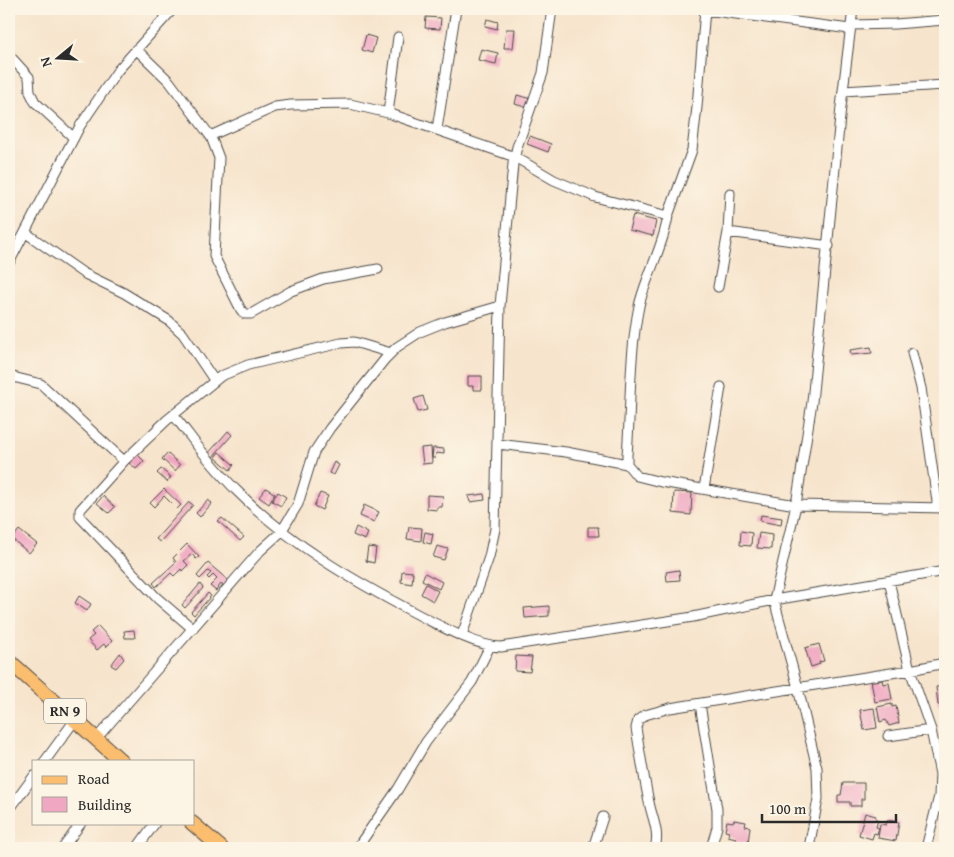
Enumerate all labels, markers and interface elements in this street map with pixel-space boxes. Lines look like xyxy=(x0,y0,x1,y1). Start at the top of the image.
north arrow xyxy=(32,32,82,82)
text: N xyxy=(34,54,57,70)
road number: RN 9 xyxy=(44,698,86,724)
legend xyxy=(32,760,195,824)
text: Road xyxy=(78,768,109,789)
scale bar xyxy=(762,792,895,824)
text: Building xyxy=(78,794,132,815)
text: 100 m xyxy=(769,798,807,819)

